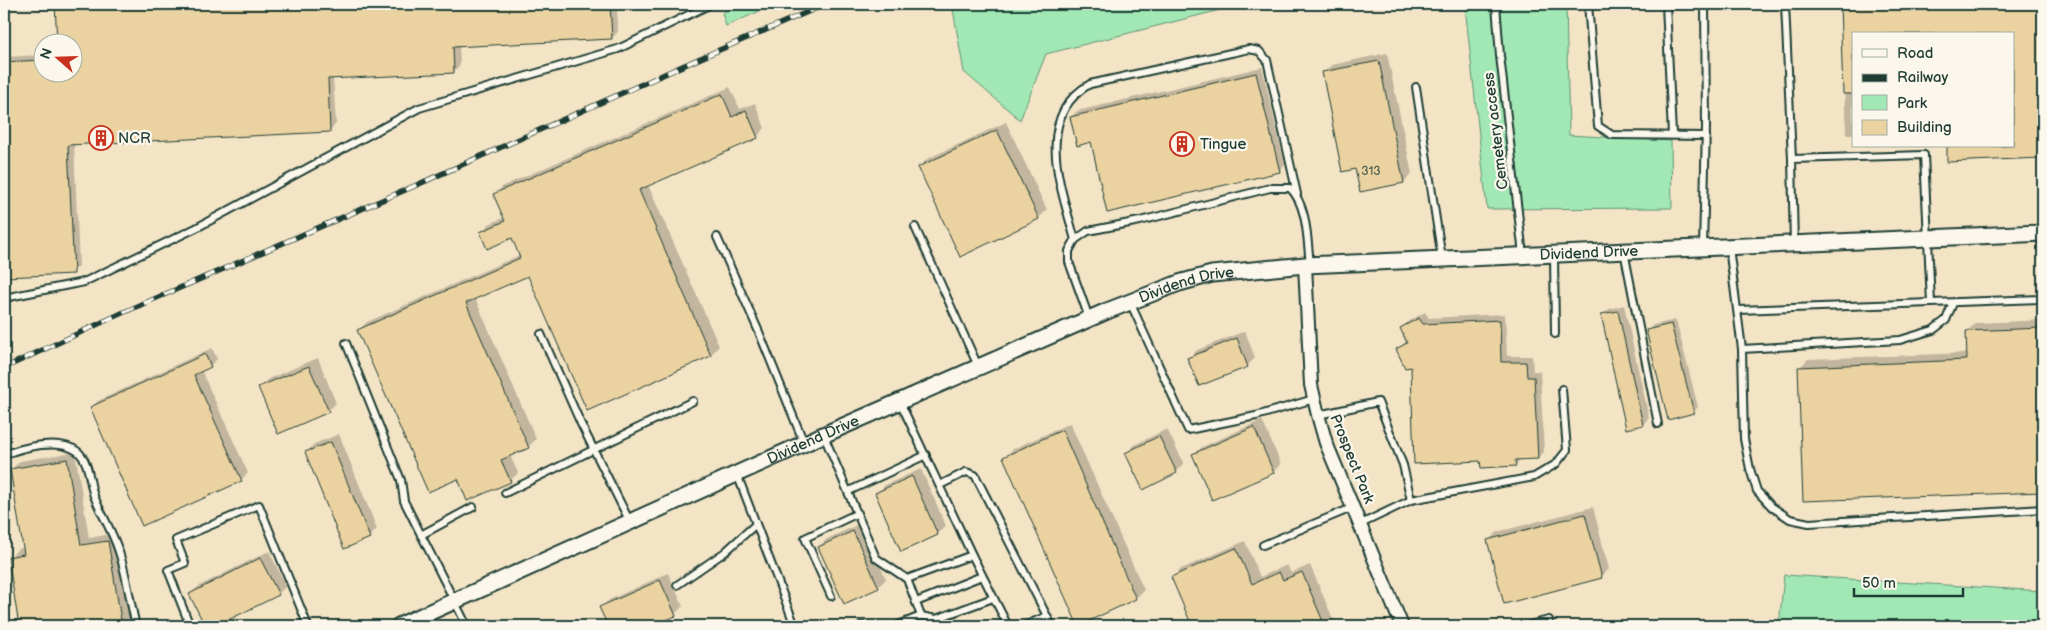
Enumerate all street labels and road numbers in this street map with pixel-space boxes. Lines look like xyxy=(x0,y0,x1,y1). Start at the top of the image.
street label: Cemetery access xyxy=(1479,71,1513,191)
street label: Dividend Drive xyxy=(1539,241,1639,264)
street label: Dividend Drive xyxy=(1136,262,1235,307)
street label: Dividend Drive xyxy=(764,411,862,468)
street label: Prospect Park xyxy=(1325,411,1379,507)

